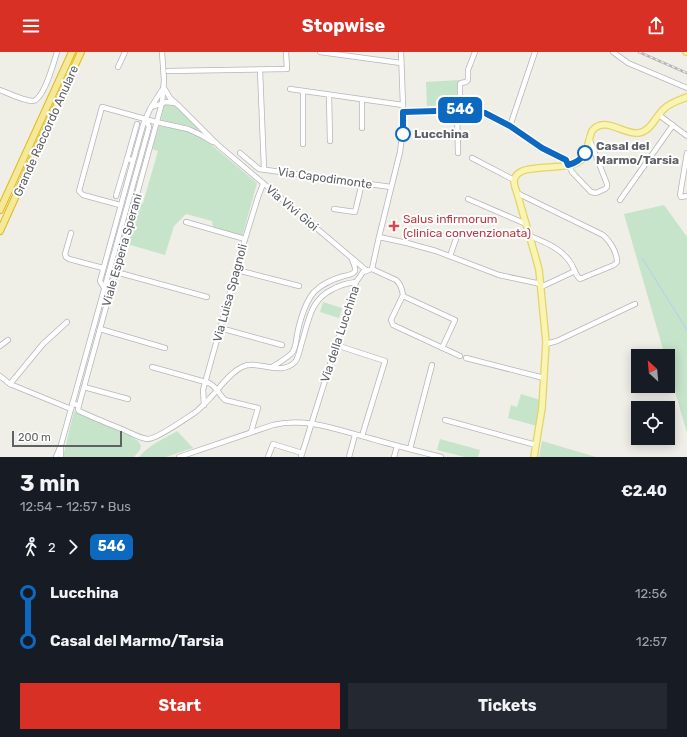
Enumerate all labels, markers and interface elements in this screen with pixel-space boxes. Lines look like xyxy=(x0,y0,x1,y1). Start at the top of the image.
icon: menu xyxy=(20,15,42,37)
text: Stopwise xyxy=(302,15,385,37)
icon: share xyxy=(645,15,667,37)
street label: Grande Raccordo Anulare xyxy=(11,63,81,199)
line badge: 546 xyxy=(437,97,483,123)
text: 546 xyxy=(446,101,474,118)
marker: Lucchina xyxy=(395,126,411,142)
place label: Lucchina xyxy=(414,127,469,141)
place label: Casal del Marmo/Tarsia xyxy=(596,139,679,167)
marker: Casal del Marmo/Tarsia xyxy=(577,145,593,161)
street label: Via Capodimonte xyxy=(277,164,373,192)
street label: Via Vivi Gioi xyxy=(263,182,321,234)
street label: Viale Esperia Sperani xyxy=(99,192,145,308)
place label: Salus infirmorum (clinica convenzionata) xyxy=(403,212,531,240)
marker: Salus infirmorum (clinica convenzionata) xyxy=(388,220,400,232)
street label: Via Luisa Spagnoli xyxy=(210,242,250,344)
street label: Via della Lucchina xyxy=(318,284,362,384)
north arrow xyxy=(631,349,675,393)
map controls xyxy=(631,349,675,445)
button: locate xyxy=(631,401,675,445)
scale bar xyxy=(12,429,122,448)
text: 200 m xyxy=(18,431,51,444)
text: 3 min xyxy=(20,470,80,497)
text: €2.40 xyxy=(621,482,667,500)
text: 12:54 – 12:57 · Bus xyxy=(20,499,131,514)
icon: walk xyxy=(20,536,42,558)
icon: forward xyxy=(62,536,84,558)
text: 546 xyxy=(98,538,125,555)
text: 2 xyxy=(48,540,56,555)
text: Lucchina xyxy=(50,584,119,602)
text: 12:56 xyxy=(635,586,667,601)
text: Casal del Marmo/Tarsia xyxy=(50,632,224,650)
text: 12:57 xyxy=(636,634,667,649)
button: Start xyxy=(20,683,340,729)
button: Tickets xyxy=(348,683,667,729)

